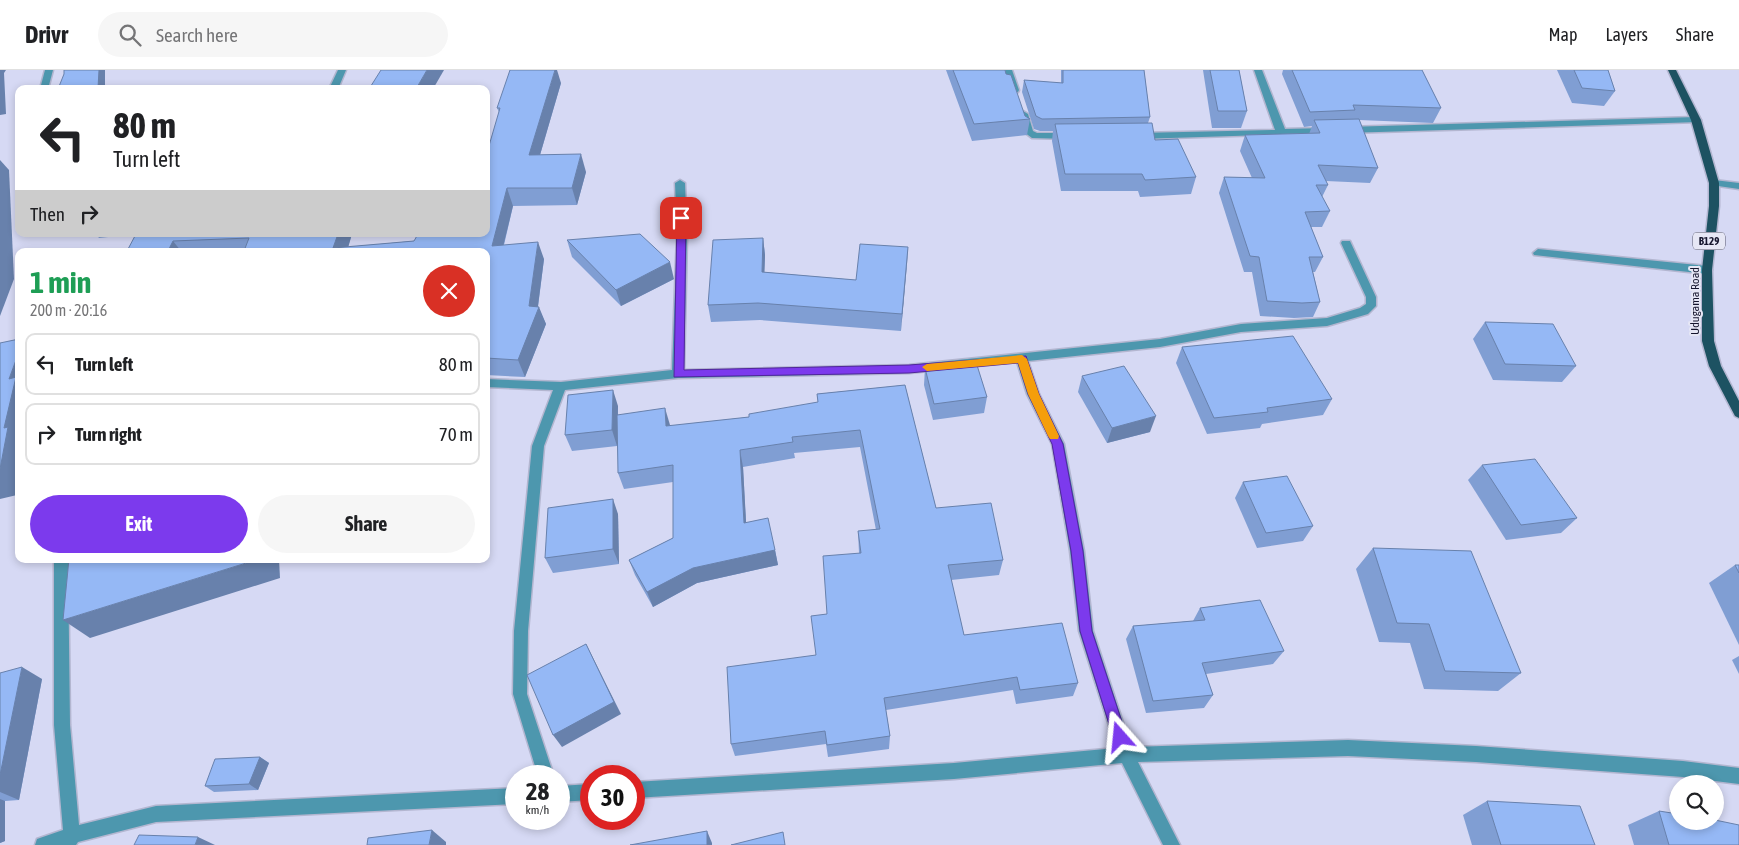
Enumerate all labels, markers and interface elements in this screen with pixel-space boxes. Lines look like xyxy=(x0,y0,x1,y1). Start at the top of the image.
search box xyxy=(98,12,448,57)
text: Drivr xyxy=(25,21,68,48)
icon: search xyxy=(116,21,144,49)
text: Search here xyxy=(156,24,238,46)
text: Map xyxy=(1548,24,1577,45)
text: Layers xyxy=(1605,24,1648,45)
text: Share xyxy=(1676,24,1714,45)
icon: left xyxy=(30,105,95,170)
text: 80 m xyxy=(113,105,176,145)
text: Turn left xyxy=(113,146,180,172)
pin xyxy=(660,197,702,239)
icon: right xyxy=(75,200,103,228)
text: Then xyxy=(30,203,65,225)
icon: arrive xyxy=(667,204,695,232)
road number: B129 xyxy=(1693,232,1725,250)
text: 1 min xyxy=(30,265,91,299)
button: close xyxy=(423,265,475,317)
street label: Udugama Road xyxy=(1688,267,1702,335)
text: 200 m · 20:16 xyxy=(30,301,107,319)
icon: left xyxy=(32,350,60,378)
text: Turn left xyxy=(75,353,133,375)
text: 80 m xyxy=(439,353,473,375)
icon: right xyxy=(32,420,60,448)
text: Turn right xyxy=(75,423,142,445)
text: 70 m xyxy=(439,423,473,445)
button: Exit xyxy=(30,495,248,553)
button: Share xyxy=(258,495,475,553)
position arrow xyxy=(1093,710,1145,762)
speed limit sign: 30 xyxy=(580,765,645,830)
map controls xyxy=(1669,775,1724,830)
button: search xyxy=(1669,775,1724,830)
text: 28 xyxy=(526,777,549,805)
text: km/h xyxy=(526,803,549,817)

